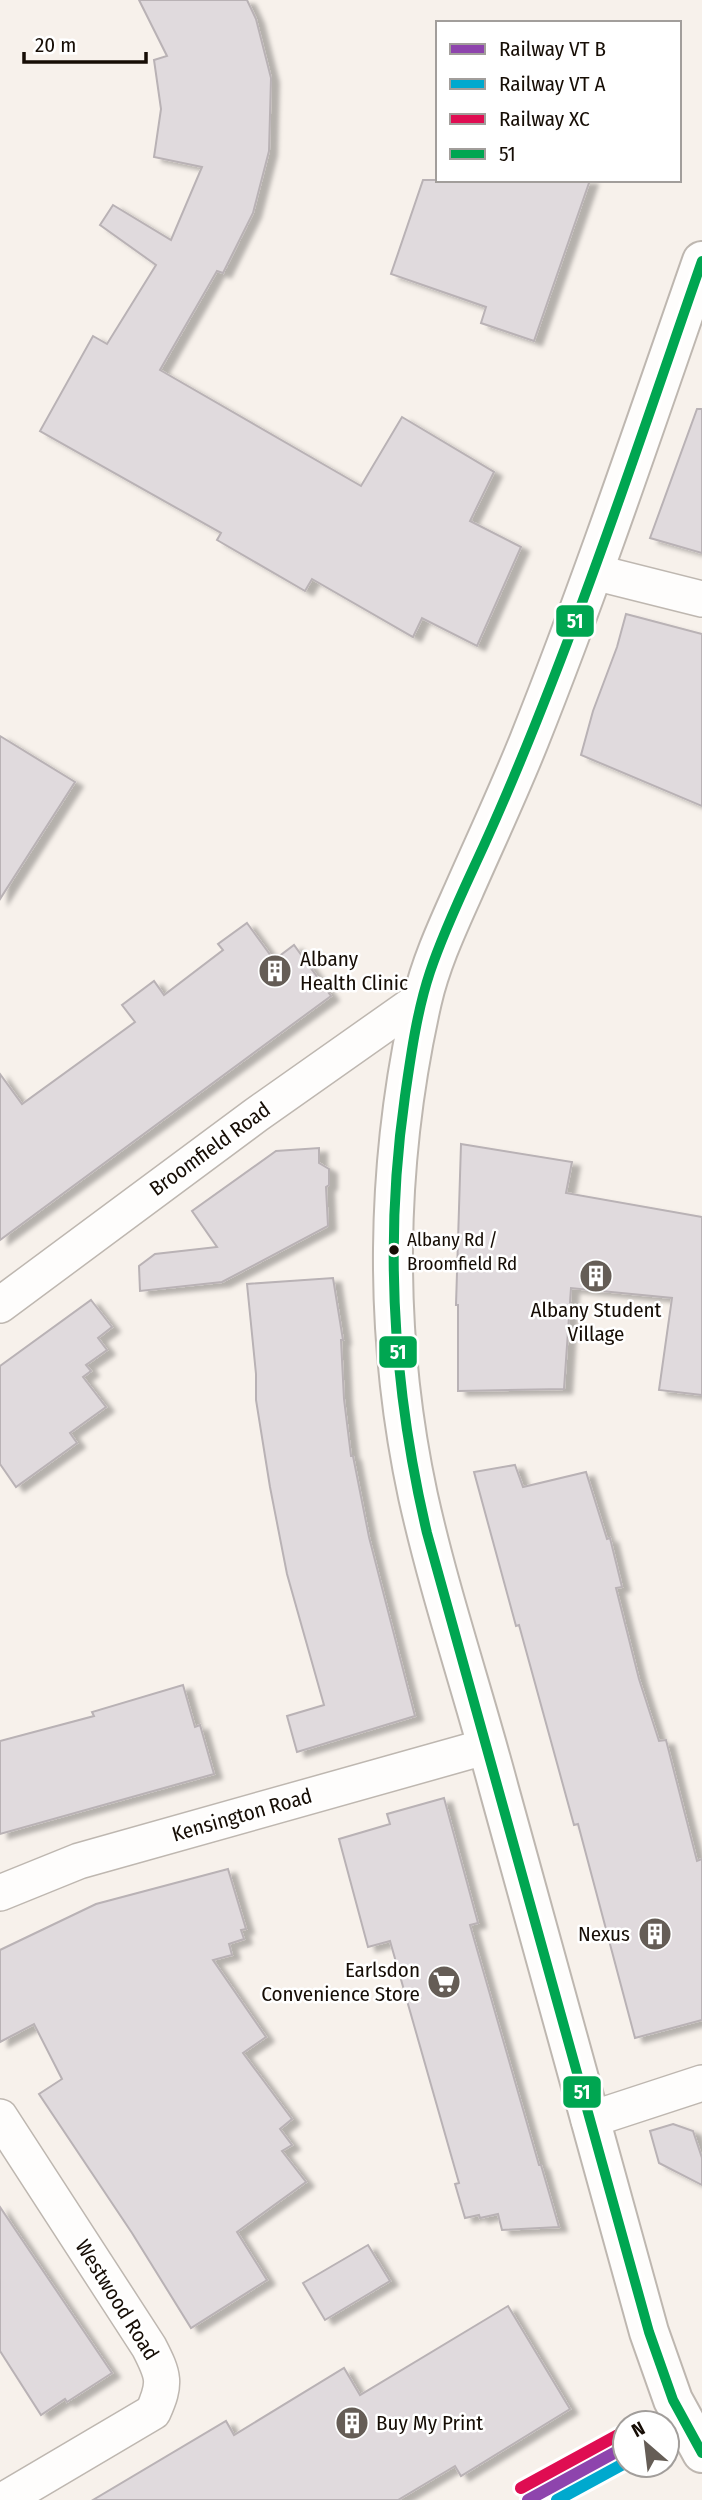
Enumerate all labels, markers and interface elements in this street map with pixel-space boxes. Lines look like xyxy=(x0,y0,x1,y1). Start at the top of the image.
scale bar xyxy=(24,21,147,65)
legend xyxy=(436,21,681,182)
text: 20 m xyxy=(35,32,76,58)
text: Railway VT B xyxy=(499,36,606,62)
text: Railway VT A xyxy=(499,71,606,97)
text: Railway XC xyxy=(499,106,590,132)
text: 51 xyxy=(499,141,516,167)
line badge: 51 xyxy=(555,604,595,638)
text: 51 xyxy=(567,610,583,633)
place label: Albany Health Clinic xyxy=(300,946,408,996)
building icon: Albany Health Clinic xyxy=(256,952,294,990)
street label: Broomfield Road xyxy=(145,1096,275,1202)
place label: Albany Rd / Broomfield Rd xyxy=(407,1228,517,1275)
marker: Albany Rd / Broomfield Rd xyxy=(387,1243,401,1257)
building icon: Albany Student Village xyxy=(577,1257,615,1295)
place label: Albany Student Village xyxy=(531,1297,662,1347)
line badge: 51 xyxy=(378,1335,418,1369)
text: 51 xyxy=(390,1341,406,1364)
street label: Kensington Road xyxy=(169,1783,315,1847)
building icon: Nexus xyxy=(636,1915,674,1953)
place label: Nexus xyxy=(578,1921,630,1947)
place label: Earlsdon Convenience Store xyxy=(261,1957,420,2007)
supermarket icon: Earlsdon Convenience Store xyxy=(425,1963,463,2001)
line badge: 51 xyxy=(562,2075,602,2109)
text: 51 xyxy=(574,2081,590,2104)
street label: Westwood Road xyxy=(70,2235,164,2365)
building icon: Buy My Print xyxy=(333,2404,371,2442)
north arrow xyxy=(611,2409,681,2479)
place label: Buy My Print xyxy=(376,2410,483,2436)
text: N xyxy=(628,2417,649,2442)

